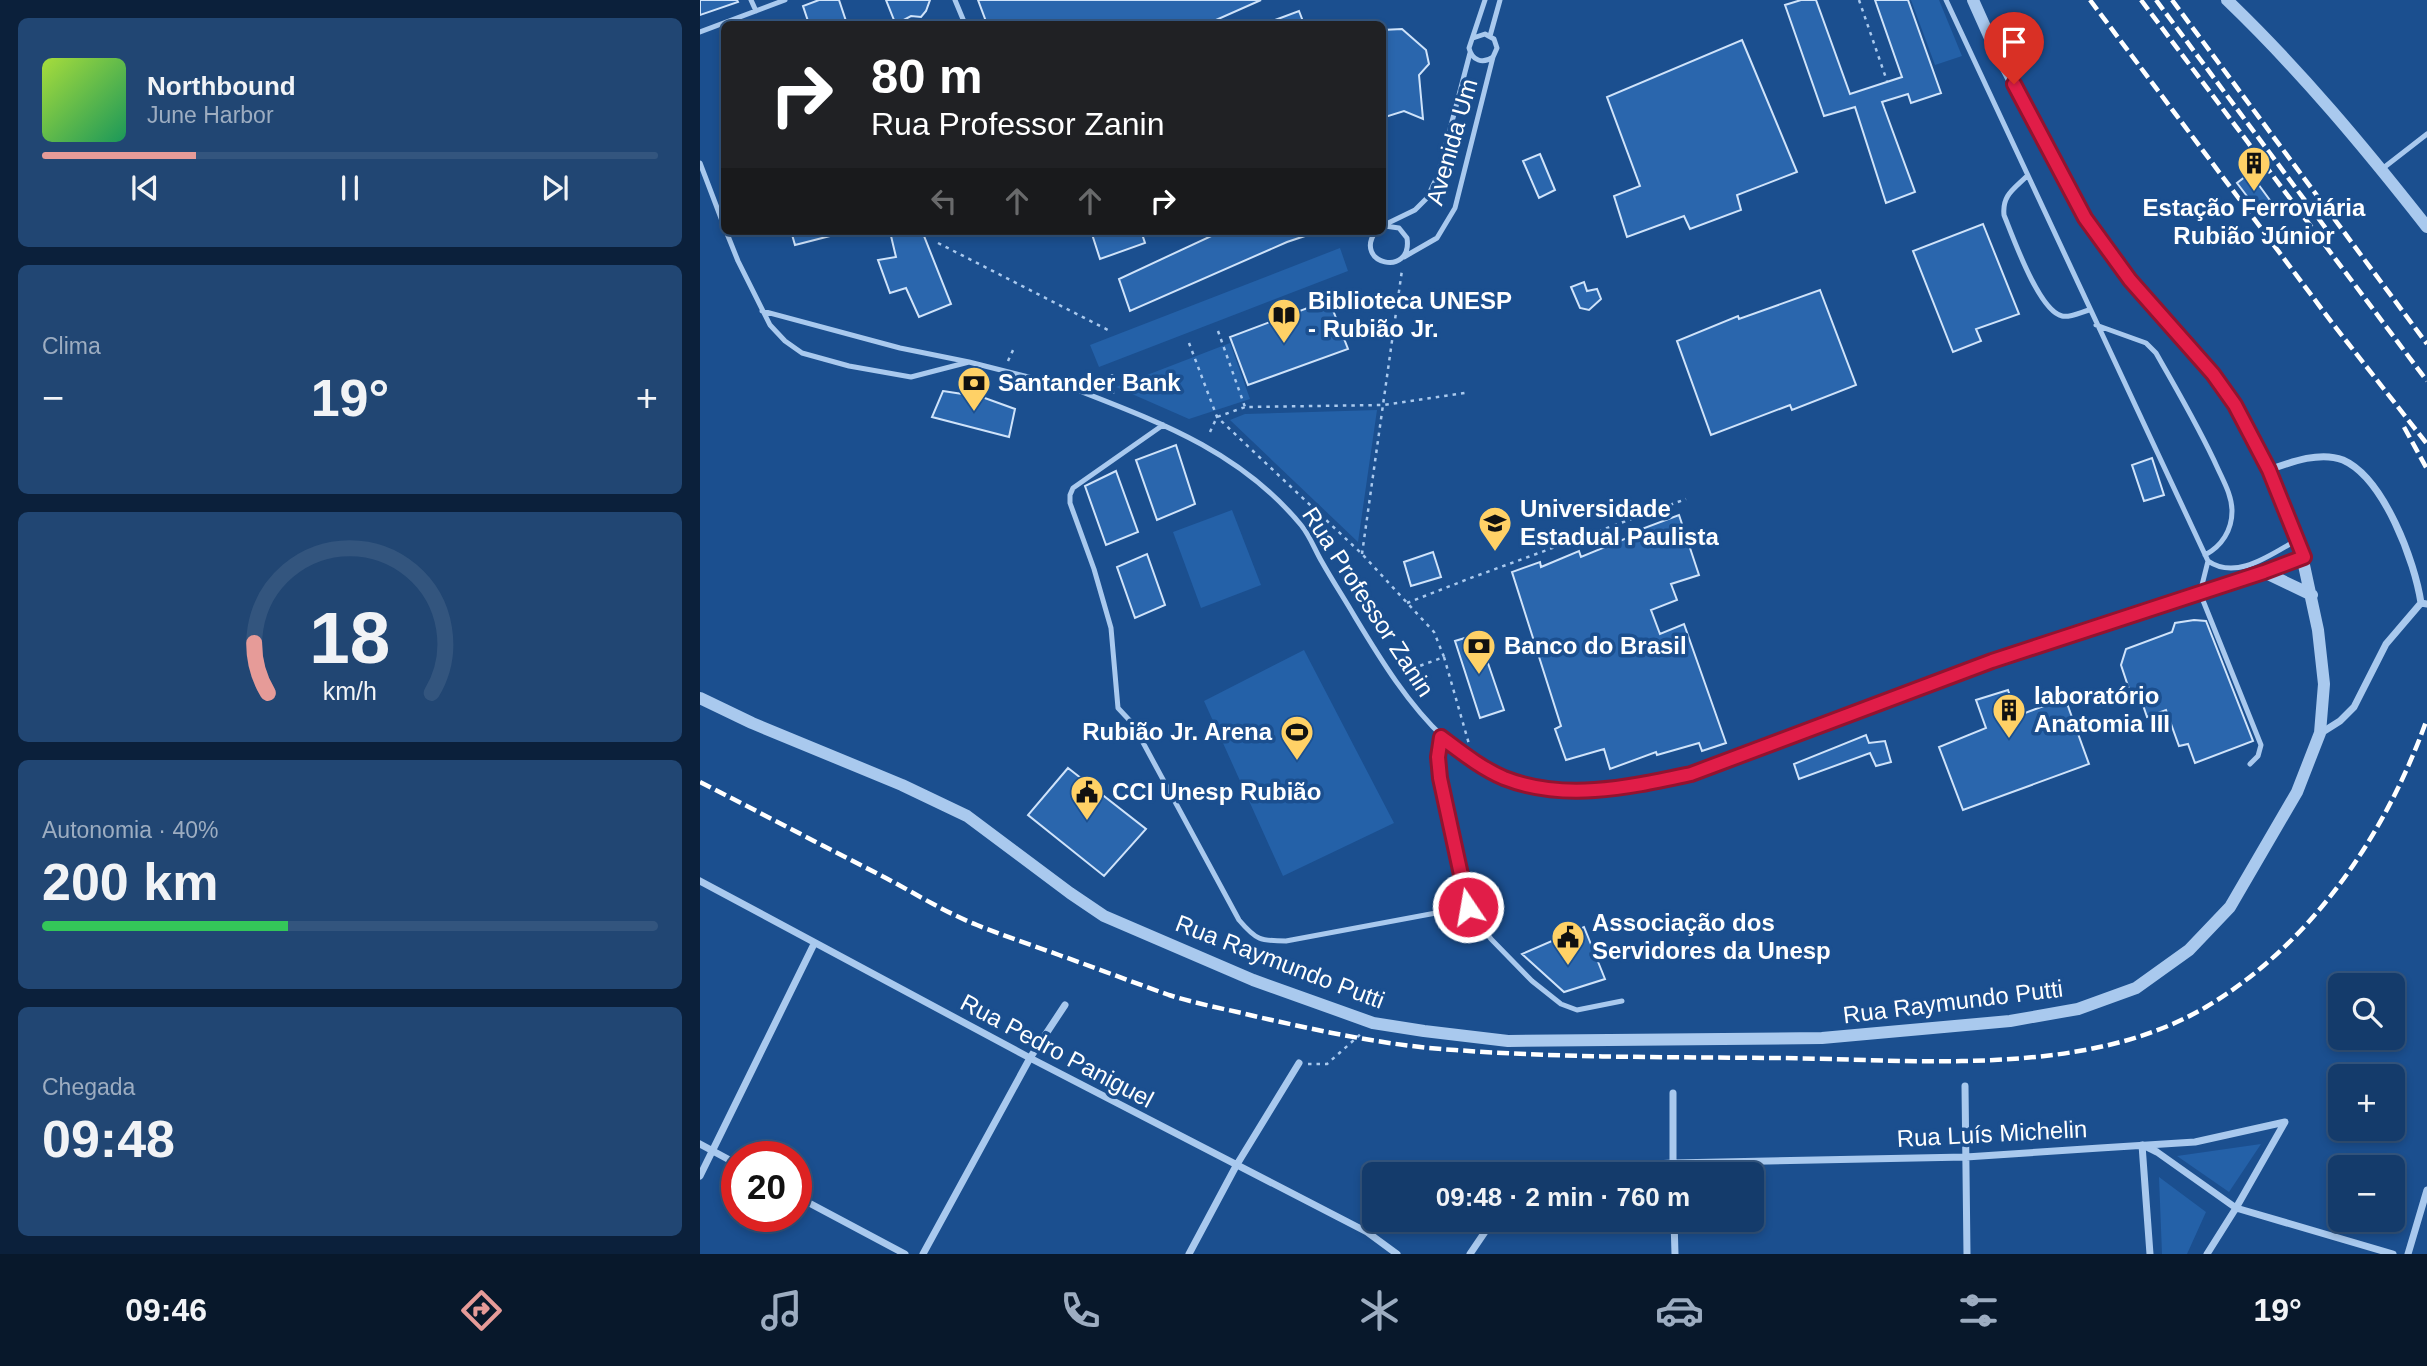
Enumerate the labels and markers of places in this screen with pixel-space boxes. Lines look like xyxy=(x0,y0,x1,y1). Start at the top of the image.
pin xyxy=(1984,12.0,2044,84)
building icon: Estação Ferroviária Rubião Júnior xyxy=(2235,144,2273,193)
place label: Estação Ferroviária Rubião Júnior xyxy=(2143,194,2366,249)
place label: Biblioteca UNESP - Rubião Jr. xyxy=(1308,287,1512,342)
library icon: Biblioteca UNESP - Rubião Jr. xyxy=(1265,296,1303,345)
bank icon: Santander Bank xyxy=(955,364,993,413)
place label: Santander Bank xyxy=(998,369,1181,396)
place label: Universidade Estadual Paulista xyxy=(1520,495,1719,550)
school or university icon: Universidade Estadual Paulista xyxy=(1476,504,1514,553)
bank icon: Banco do Brasil xyxy=(1460,627,1498,676)
place label: Banco do Brasil xyxy=(1504,632,1687,659)
place label: laboratório Anatomia III xyxy=(2034,682,2170,737)
building icon: laboratório Anatomia III xyxy=(1990,691,2028,740)
sports icon: Rubião Jr. Arena xyxy=(1278,713,1316,762)
place label: Rubião Jr. Arena xyxy=(1082,718,1273,745)
public building icon: CCI Unesp Rubião xyxy=(1068,773,1106,822)
place label: CCI Unesp Rubião xyxy=(1112,778,1321,805)
place label: Associação dos Servidores da Unesp xyxy=(1592,909,1831,964)
public building icon: Associação dos Servidores da Unesp xyxy=(1549,918,1587,967)

